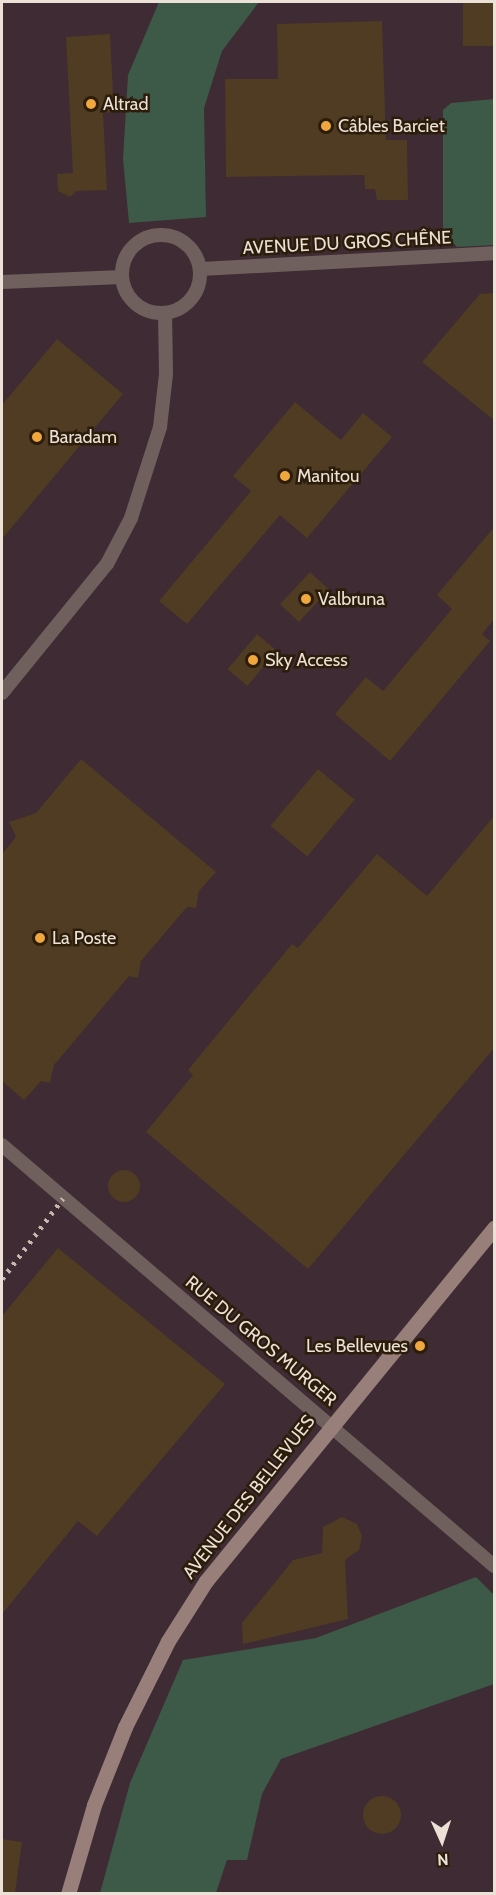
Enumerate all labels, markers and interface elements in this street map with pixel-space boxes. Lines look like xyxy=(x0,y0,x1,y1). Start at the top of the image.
place label: Altrad xyxy=(103,93,148,115)
marker: Altrad xyxy=(84,97,98,111)
place label: Câbles Barciet xyxy=(338,115,445,137)
marker: Câbles Barciet xyxy=(319,119,333,133)
street label: AVENUE DU GROS CHÊNE xyxy=(242,227,452,259)
place label: Baradam xyxy=(49,426,117,448)
marker: Baradam xyxy=(30,430,44,444)
place label: Manitou xyxy=(297,465,359,487)
marker: Manitou xyxy=(278,469,292,483)
place label: Valbruna xyxy=(318,588,385,610)
marker: Valbruna xyxy=(299,592,313,606)
place label: Sky Access xyxy=(265,649,348,671)
marker: Sky Access xyxy=(246,653,260,667)
place label: La Poste xyxy=(52,927,116,949)
marker: La Poste xyxy=(33,931,47,945)
street label: RUE DU GROS MURGER xyxy=(181,1271,341,1411)
place label: Les Bellevues xyxy=(306,1335,408,1357)
marker: Les Bellevues xyxy=(413,1339,427,1353)
street label: AVENUE DES BELLEVUES xyxy=(178,1411,320,1583)
north arrow xyxy=(412,1811,472,1871)
text: N xyxy=(437,1850,449,1869)

